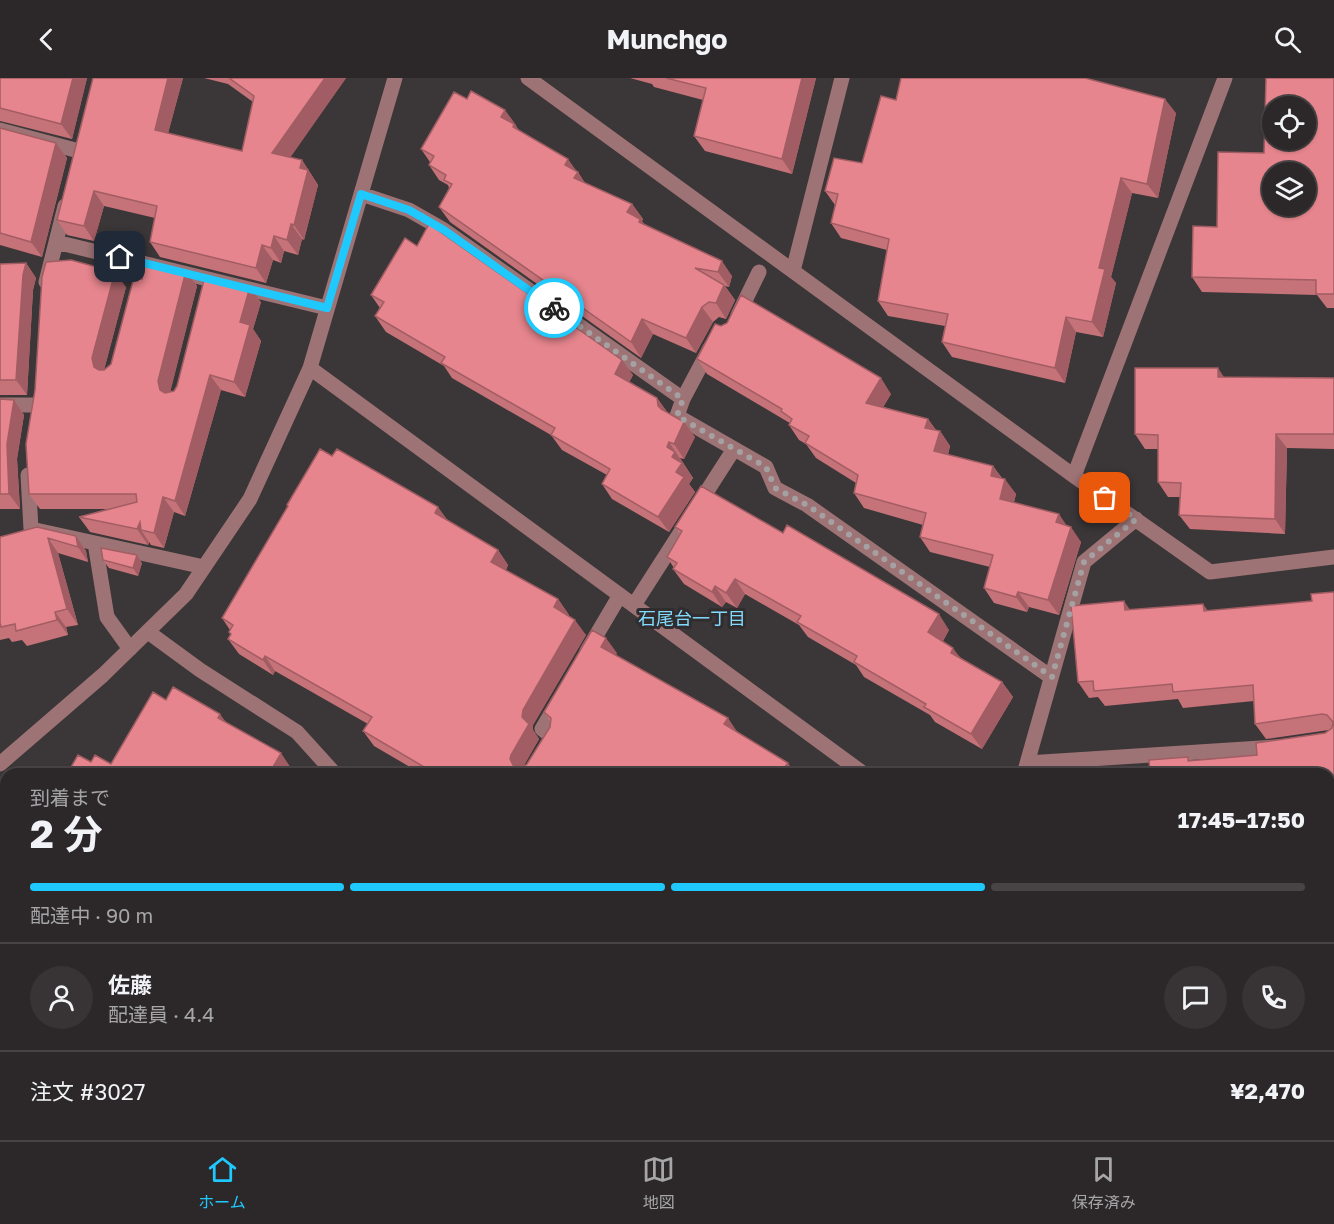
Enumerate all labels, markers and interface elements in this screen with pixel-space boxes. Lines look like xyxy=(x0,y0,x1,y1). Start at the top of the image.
icon: back xyxy=(30,23,63,56)
text: Munchgo xyxy=(606,23,728,55)
icon: search xyxy=(1271,23,1304,56)
map controls xyxy=(1262,96,1316,216)
button: locate xyxy=(1262,96,1316,150)
button: layers xyxy=(1262,162,1316,216)
pin xyxy=(94,231,145,282)
icon: home xyxy=(103,240,136,273)
courier xyxy=(524,278,584,338)
icon: bike xyxy=(538,292,571,325)
pin xyxy=(1079,472,1130,523)
icon: bag xyxy=(1088,481,1121,514)
district label: 石尾台一丁目 xyxy=(638,607,746,629)
text: 到着まで xyxy=(30,785,110,809)
text: 17:45–17:50 xyxy=(1178,806,1305,833)
text: 2 分 xyxy=(30,810,103,857)
text: 配達中 · 90 m xyxy=(30,903,153,927)
button: person xyxy=(30,966,93,1029)
button: chat xyxy=(1164,966,1227,1029)
button: phone xyxy=(1242,966,1305,1029)
text: 佐藤 xyxy=(108,971,152,998)
text: 配達員 · 4.4 xyxy=(108,1002,214,1026)
text: ¥2,470 xyxy=(1230,1077,1305,1104)
text: 注文 #3027 xyxy=(30,1078,145,1105)
tab: ホーム xyxy=(198,1153,246,1213)
tab: 地図 xyxy=(642,1153,675,1213)
tab: 保存済み xyxy=(1072,1153,1136,1213)

